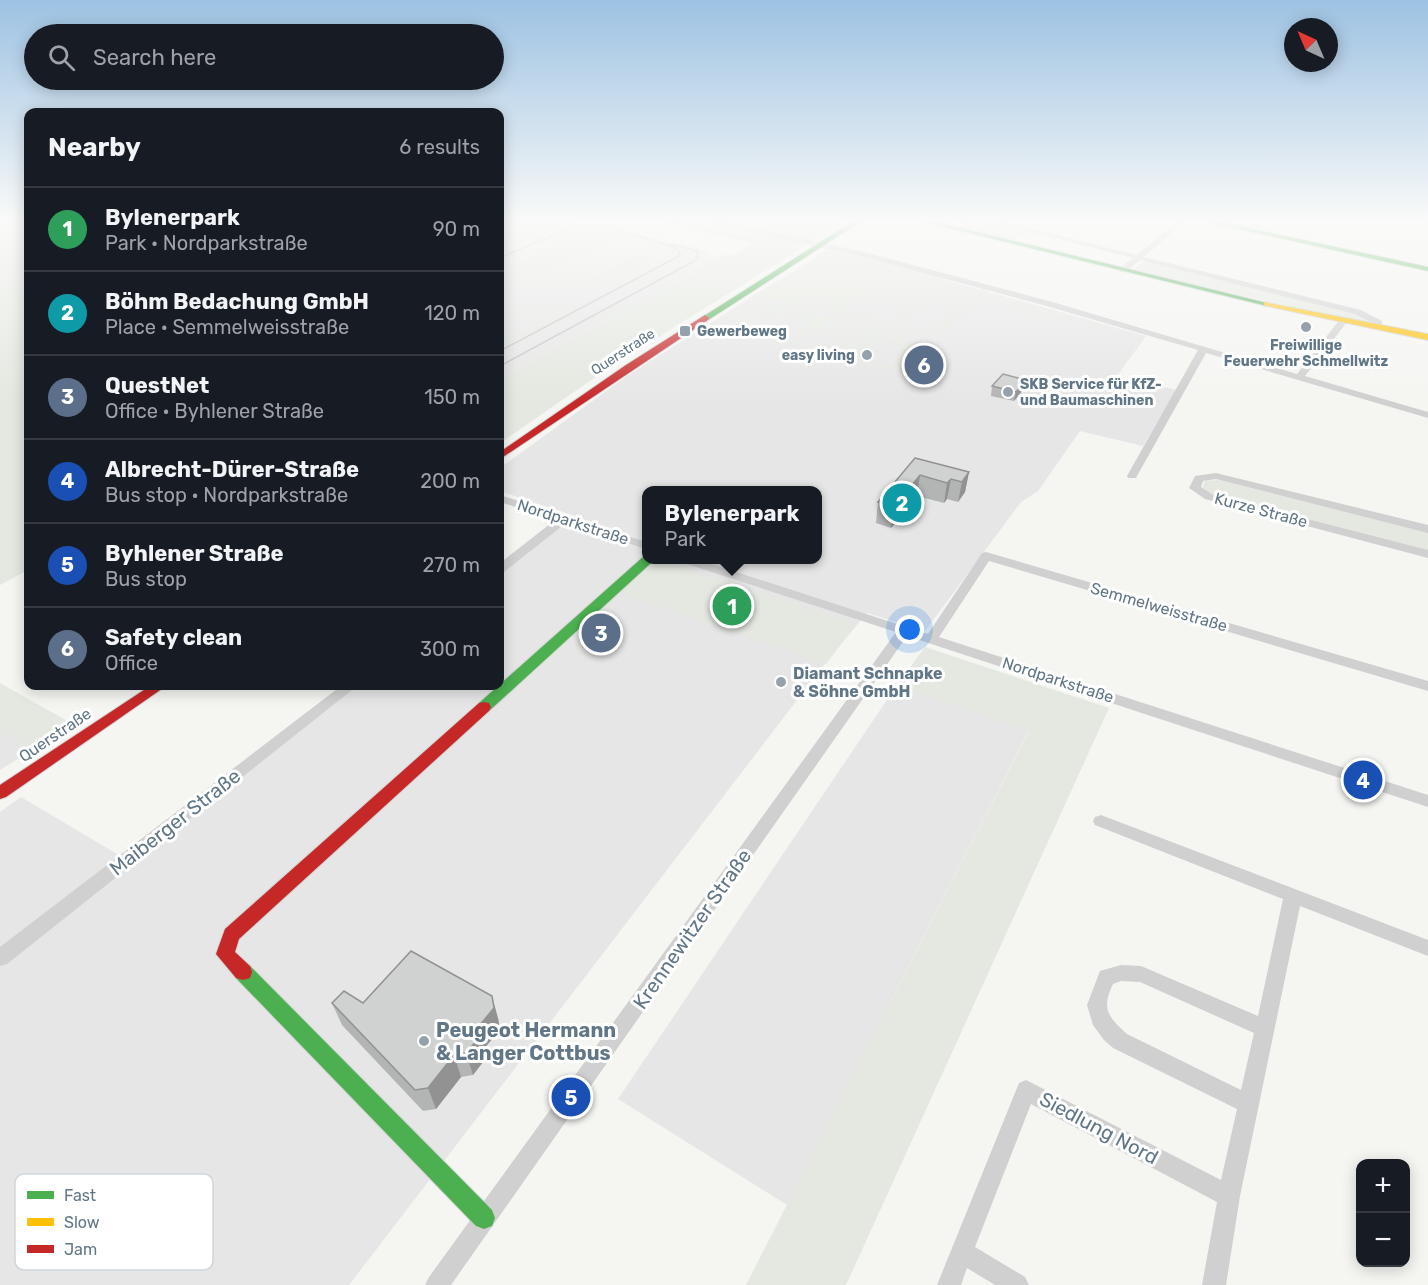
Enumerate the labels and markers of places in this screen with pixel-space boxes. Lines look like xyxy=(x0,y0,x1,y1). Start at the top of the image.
marker: Freiwillige Feuerwehr Schmellwitz xyxy=(1299,320,1313,334)
place label: Gewerbeweg xyxy=(697,323,787,340)
marker: Gewerbeweg xyxy=(678,324,692,338)
place label: Freiwillige Feuerwehr Schmellwitz xyxy=(1224,337,1388,370)
pin: 6 xyxy=(904,342,944,388)
place label: easy living xyxy=(782,347,855,364)
marker: easy living xyxy=(860,348,874,362)
place label: SKB Service für KfZ- und Baumaschinen xyxy=(1020,376,1162,409)
marker: SKB Service für KfZ- und Baumaschinen xyxy=(1001,385,1015,399)
pin: 2 xyxy=(882,480,922,526)
pin: 1 xyxy=(712,584,752,628)
pin: 3 xyxy=(582,610,620,656)
place label: Diamant Schnapke & Söhne GmbH xyxy=(793,664,942,701)
marker: Diamant Schnapke & Söhne GmbH xyxy=(774,675,788,689)
pin: 4 xyxy=(1344,758,1382,802)
place label: Peugeot Hermann & Langer Cottbus xyxy=(436,1018,616,1065)
marker: Peugeot Hermann & Langer Cottbus xyxy=(417,1034,431,1048)
pin: 5 xyxy=(552,1074,590,1120)

